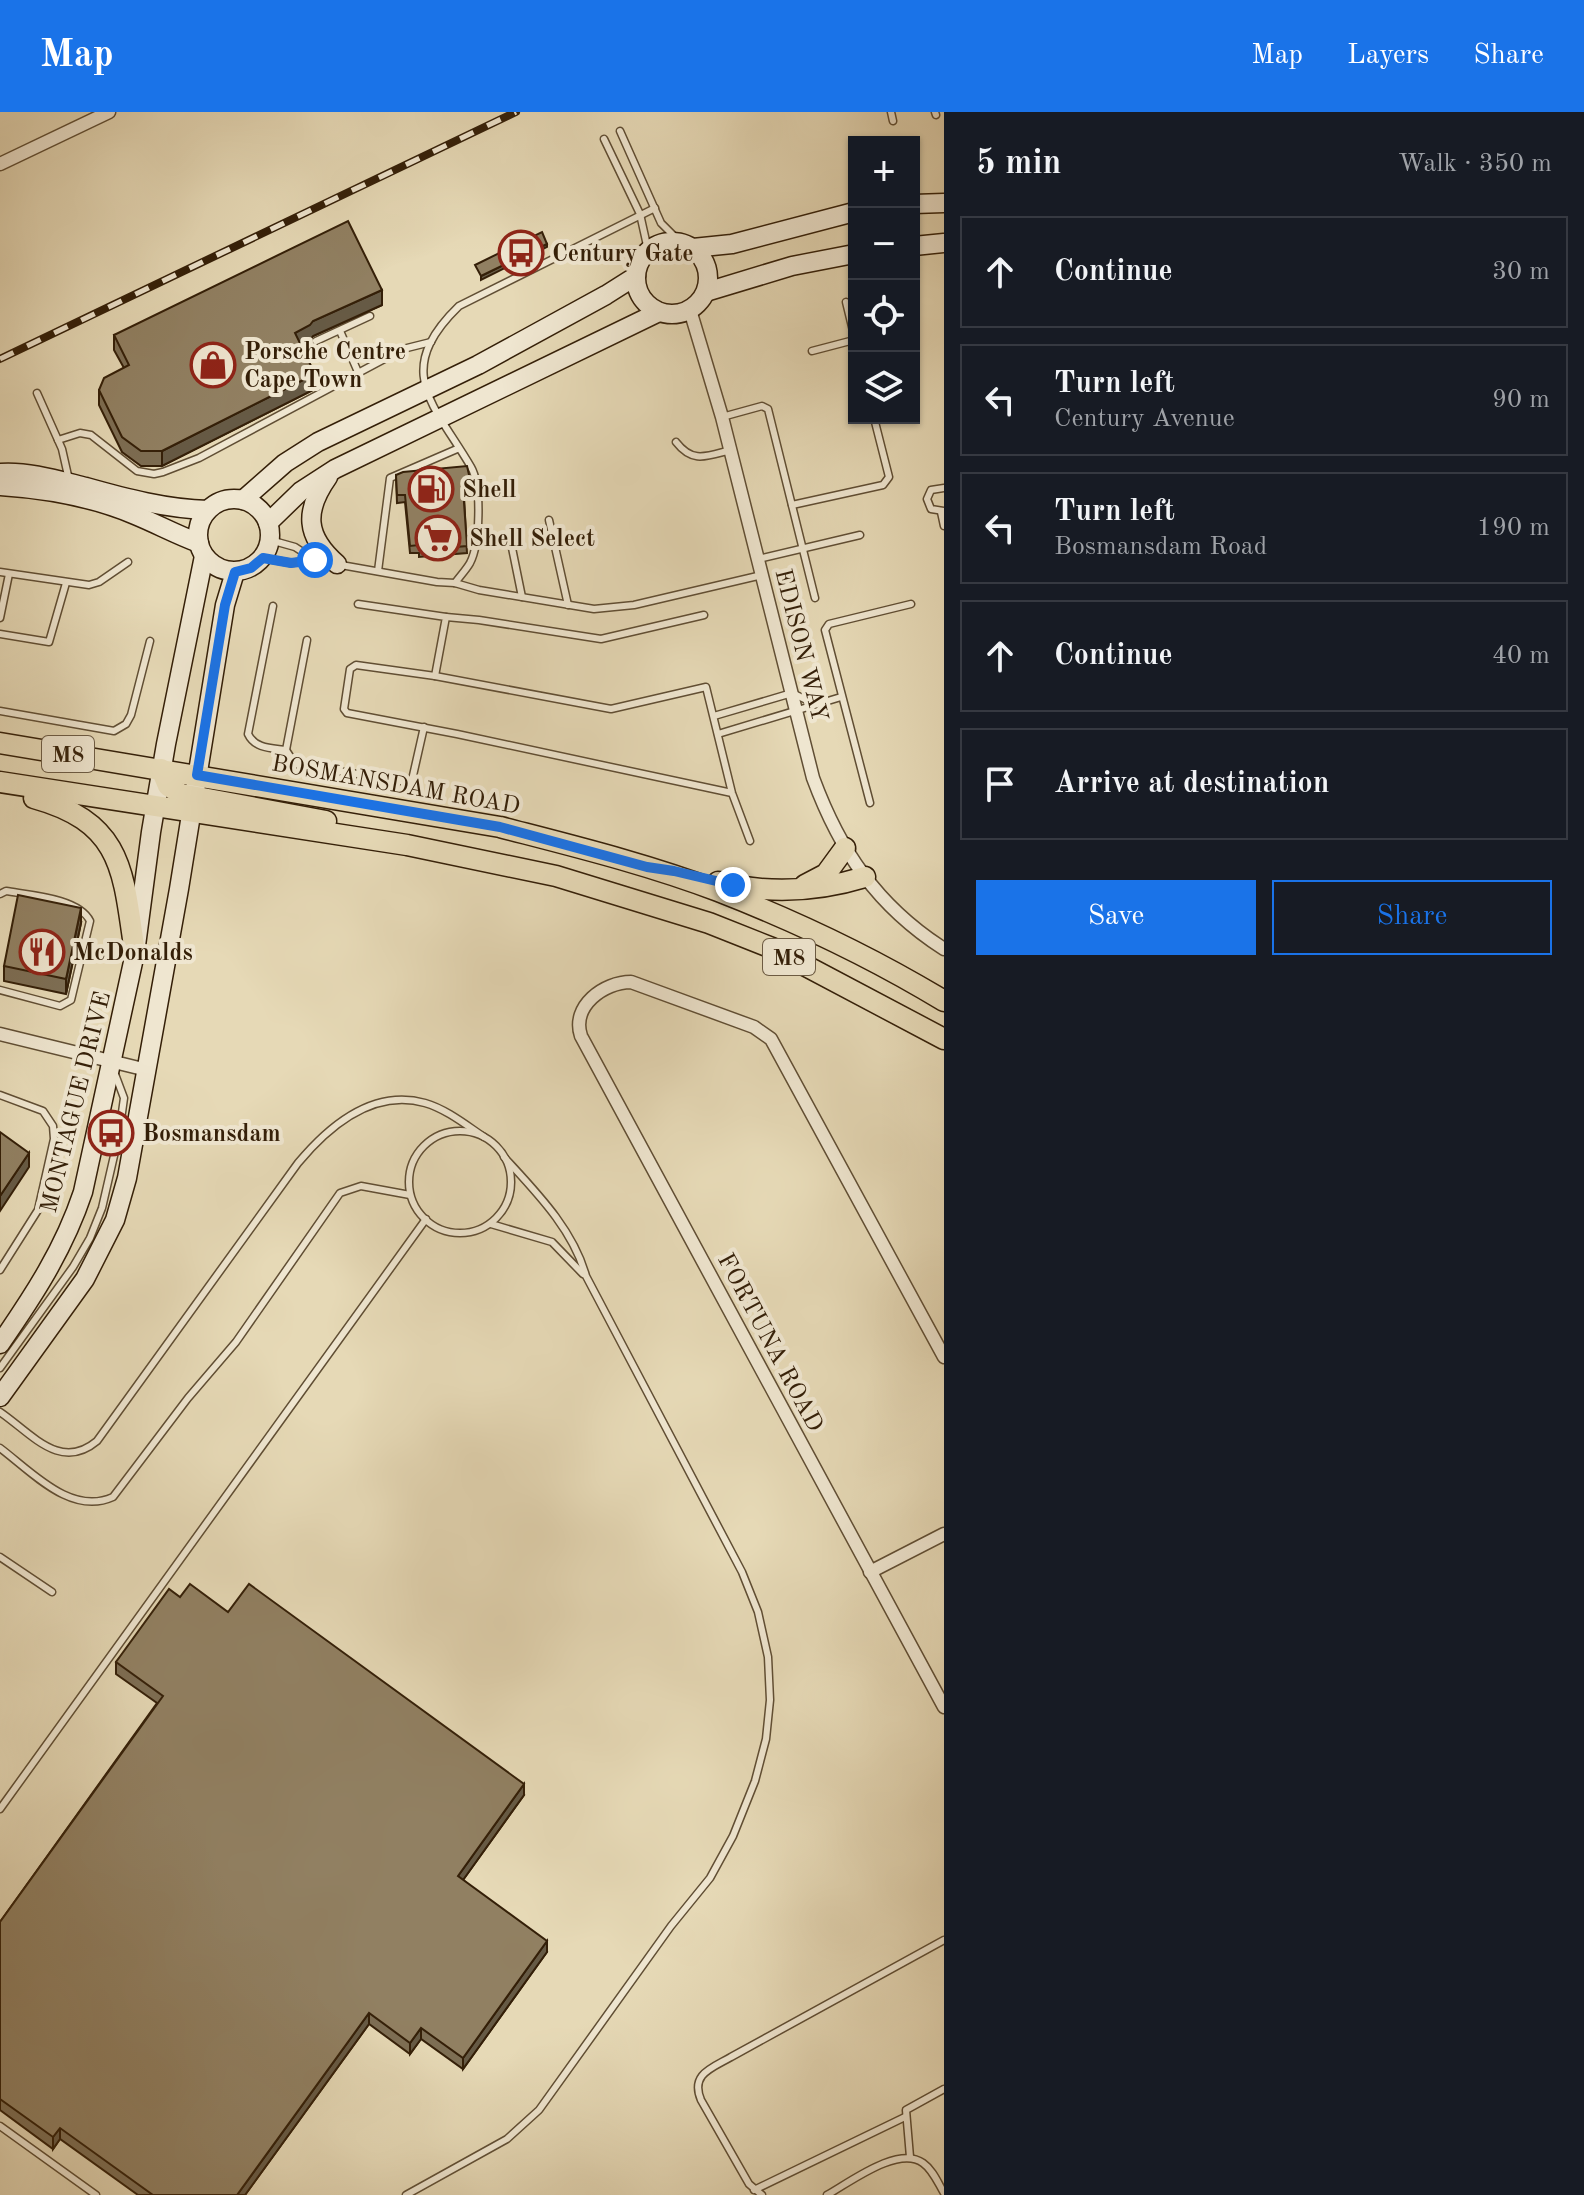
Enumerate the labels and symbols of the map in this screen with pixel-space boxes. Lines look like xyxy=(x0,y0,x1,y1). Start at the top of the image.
bus stop icon: Century Gate xyxy=(497,229,545,277)
place label: Century Gate xyxy=(552,243,694,267)
shop icon: Porsche Centre Cape Town xyxy=(189,341,237,389)
place label: Porsche Centre Cape Town xyxy=(244,341,406,393)
fuel station icon: Shell xyxy=(407,465,455,513)
place label: Shell xyxy=(462,479,516,503)
supermarket icon: Shell Select xyxy=(414,514,462,562)
place label: Shell Select xyxy=(469,528,595,552)
route start xyxy=(297,542,333,578)
street label: EDISON WAY xyxy=(769,567,831,724)
road number: M8 xyxy=(42,736,94,772)
street label: BOSMANSDAM ROAD xyxy=(269,752,522,820)
route end xyxy=(715,867,751,903)
restaurant icon: McDonalds xyxy=(18,928,66,976)
road number: M8 xyxy=(763,939,815,975)
place label: McDonalds xyxy=(73,942,193,966)
street label: MONTAGUE DRIVE xyxy=(38,989,116,1216)
bus stop icon: Bosmansdam xyxy=(87,1109,135,1157)
place label: Bosmansdam xyxy=(142,1123,281,1147)
street label: FORTUNA ROAD xyxy=(712,1250,826,1436)

